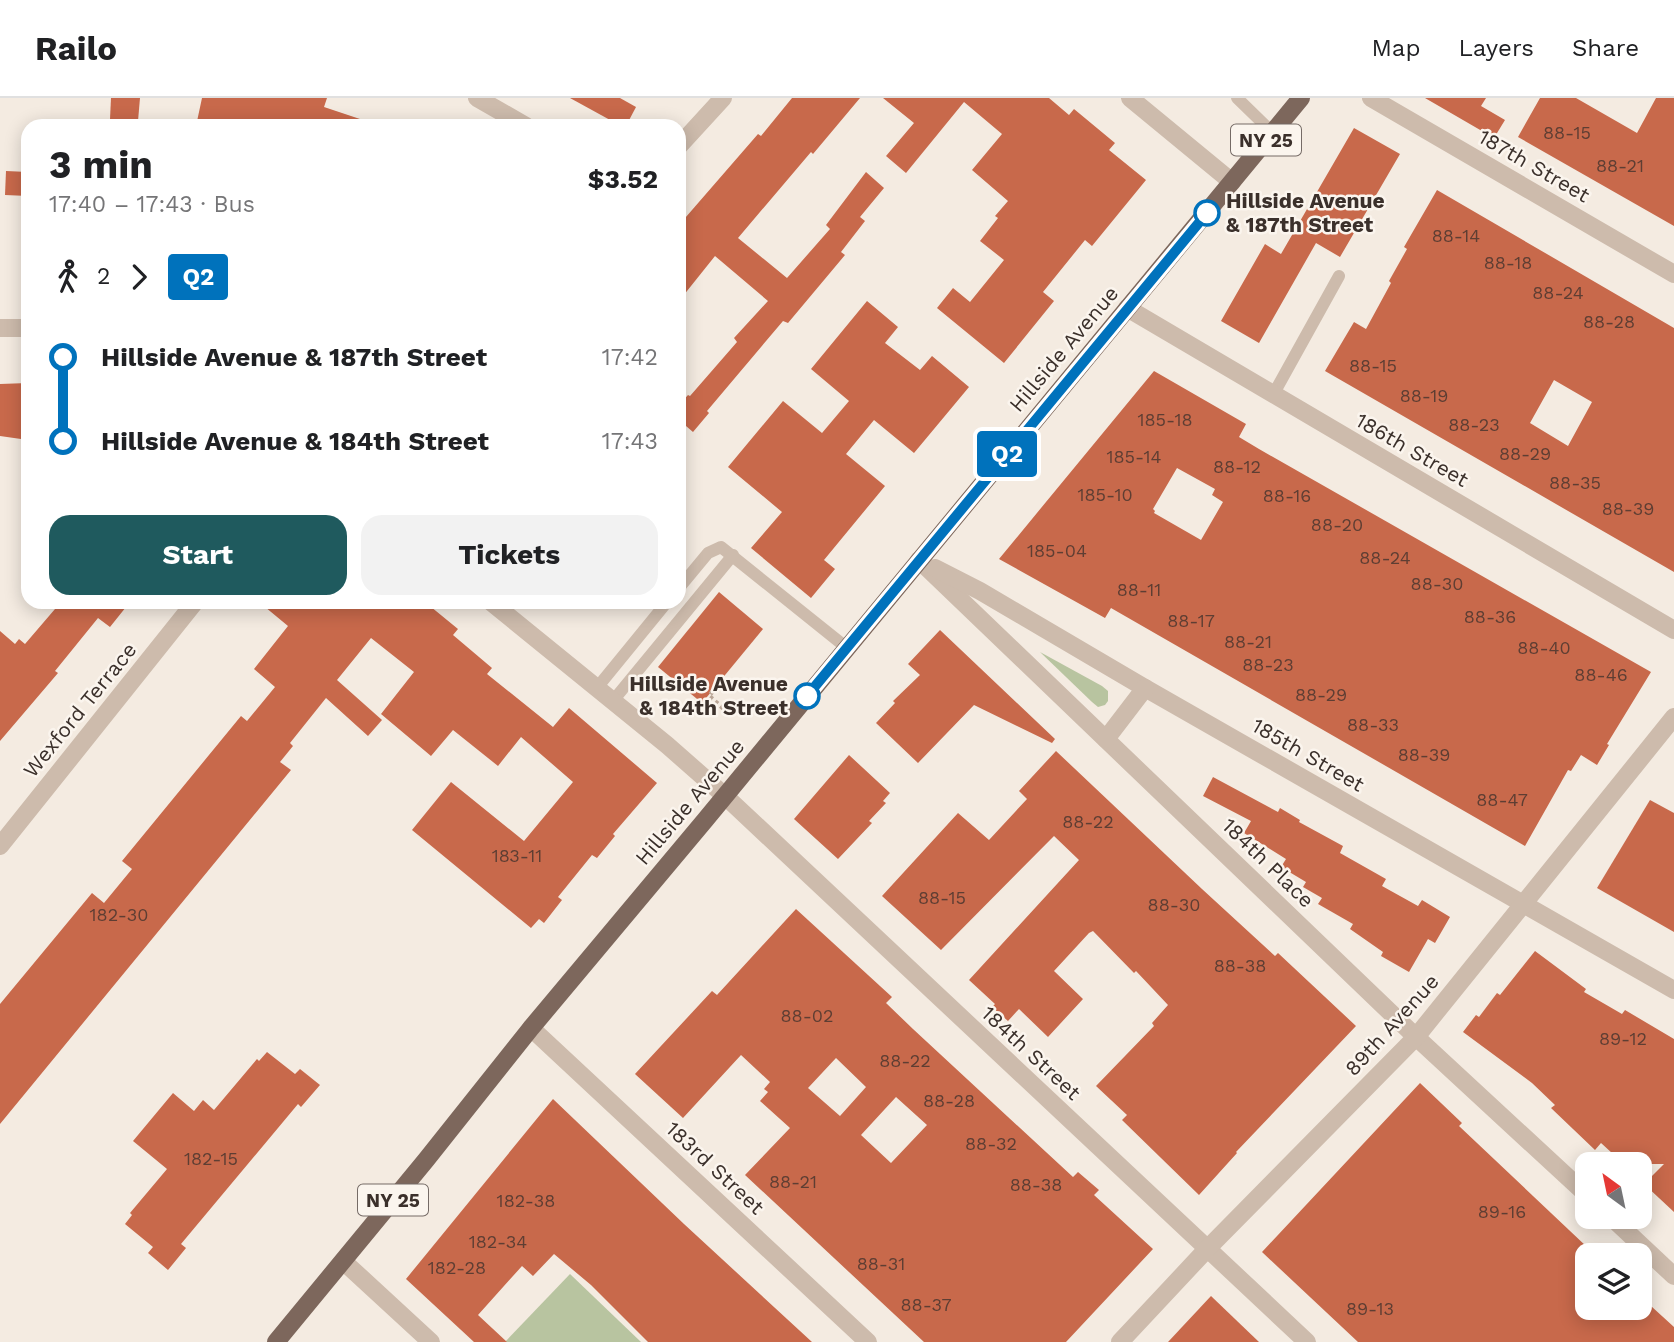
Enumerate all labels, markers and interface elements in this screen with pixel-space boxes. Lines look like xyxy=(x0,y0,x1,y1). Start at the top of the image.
text: Railo xyxy=(35,29,117,68)
text: Map xyxy=(1372,34,1420,62)
text: Layers xyxy=(1458,34,1534,62)
text: Share xyxy=(1572,34,1639,62)
house number: 88-15 xyxy=(1543,122,1591,143)
road number: NY 25 xyxy=(1231,124,1301,156)
street label: 187th Street xyxy=(1474,124,1594,208)
text: 3 min xyxy=(49,143,153,187)
house number: 88-21 xyxy=(1596,155,1644,176)
text: $3.52 xyxy=(588,164,658,194)
place label: Hillside Avenue & 187th Street xyxy=(1226,188,1385,237)
text: 17:40 – 17:43 · Bus xyxy=(49,191,255,218)
marker: Hillside Avenue & 187th Street xyxy=(1194,200,1220,226)
house number: 88-14 xyxy=(1432,225,1480,246)
house number: 88-18 xyxy=(1484,252,1532,273)
icon: walk xyxy=(49,258,87,296)
icon: forward xyxy=(120,258,158,296)
text: 2 xyxy=(97,263,110,290)
text: Q2 xyxy=(182,263,214,291)
street label: Hillside Avenue xyxy=(1004,281,1123,417)
house number: 88-24 xyxy=(1532,282,1584,303)
house number: 88-28 xyxy=(1583,311,1635,332)
text: Hillside Avenue & 187th Street xyxy=(101,342,487,372)
text: 17:42 xyxy=(602,344,658,371)
house number: 88-15 xyxy=(1349,355,1397,376)
house number: 88-19 xyxy=(1400,385,1448,406)
street label: 186th Street xyxy=(1351,407,1473,492)
house number: 185-18 xyxy=(1137,409,1193,430)
house number: 88-23 xyxy=(1448,414,1500,435)
text: Hillside Avenue & 184th Street xyxy=(101,426,489,456)
text: 17:43 xyxy=(602,428,658,455)
line badge: Q2 xyxy=(976,431,1038,477)
text: Q2 xyxy=(991,440,1023,468)
house number: 88-29 xyxy=(1499,443,1551,464)
house number: 185-14 xyxy=(1106,446,1162,467)
house number: 88-12 xyxy=(1213,456,1261,477)
house number: 88-35 xyxy=(1549,472,1601,493)
house number: 185-10 xyxy=(1077,484,1133,505)
house number: 88-16 xyxy=(1263,485,1311,506)
house number: 88-39 xyxy=(1602,498,1654,519)
house number: 88-20 xyxy=(1311,514,1363,535)
button: Start xyxy=(49,515,347,595)
button: Tickets xyxy=(361,515,658,595)
house number: 185-04 xyxy=(1027,540,1087,561)
house number: 88-24 xyxy=(1359,547,1411,568)
house number: 88-30 xyxy=(1411,573,1463,594)
house number: 88-11 xyxy=(1117,579,1161,600)
house number: 88-36 xyxy=(1464,606,1516,627)
house number: 88-17 xyxy=(1167,610,1215,631)
house number: 88-21 xyxy=(1224,631,1272,652)
street label: Wexford Terrace xyxy=(18,637,142,782)
house number: 88-40 xyxy=(1517,637,1571,658)
house number: 88-23 xyxy=(1242,654,1294,675)
house number: 88-46 xyxy=(1574,664,1628,685)
place label: Hillside Avenue & 184th Street xyxy=(629,671,788,720)
marker: Hillside Avenue & 184th Street xyxy=(794,683,820,709)
house number: 88-29 xyxy=(1295,684,1347,705)
street label: 185th Street xyxy=(1248,712,1369,797)
house number: 88-33 xyxy=(1347,714,1399,735)
street label: Hillside Avenue xyxy=(630,734,749,870)
house number: 88-39 xyxy=(1398,744,1450,765)
house number: 88-47 xyxy=(1476,789,1528,810)
house number: 88-22 xyxy=(1062,811,1114,832)
street label: 184th Place xyxy=(1217,813,1319,913)
house number: 183-11 xyxy=(492,845,542,866)
house number: 88-15 xyxy=(918,887,966,908)
house number: 88-30 xyxy=(1148,894,1200,915)
house number: 182-30 xyxy=(90,904,148,925)
house number: 88-38 xyxy=(1214,955,1266,976)
street label: 89th Avenue xyxy=(1339,969,1444,1081)
street label: 184th Street xyxy=(977,1000,1086,1105)
house number: 88-02 xyxy=(780,1005,834,1026)
house number: 89-12 xyxy=(1599,1028,1647,1049)
house number: 88-22 xyxy=(879,1050,931,1071)
house number: 88-28 xyxy=(923,1090,975,1111)
street label: 183rd Street xyxy=(661,1116,770,1219)
house number: 88-32 xyxy=(965,1133,1017,1154)
house number: 182-15 xyxy=(184,1148,238,1169)
north arrow xyxy=(1575,1152,1652,1228)
map controls xyxy=(1575,1152,1652,1320)
house number: 88-21 xyxy=(769,1171,817,1192)
house number: 88-38 xyxy=(1010,1174,1062,1195)
road number: NY 25 xyxy=(358,1184,428,1216)
house number: 182-38 xyxy=(497,1190,555,1211)
house number: 89-16 xyxy=(1478,1201,1526,1222)
house number: 182-34 xyxy=(469,1231,527,1252)
button: layers xyxy=(1575,1243,1652,1320)
house number: 88-31 xyxy=(857,1253,905,1274)
house number: 182-28 xyxy=(428,1257,486,1278)
house number: 88-37 xyxy=(901,1294,951,1315)
house number: 89-13 xyxy=(1346,1298,1394,1319)

